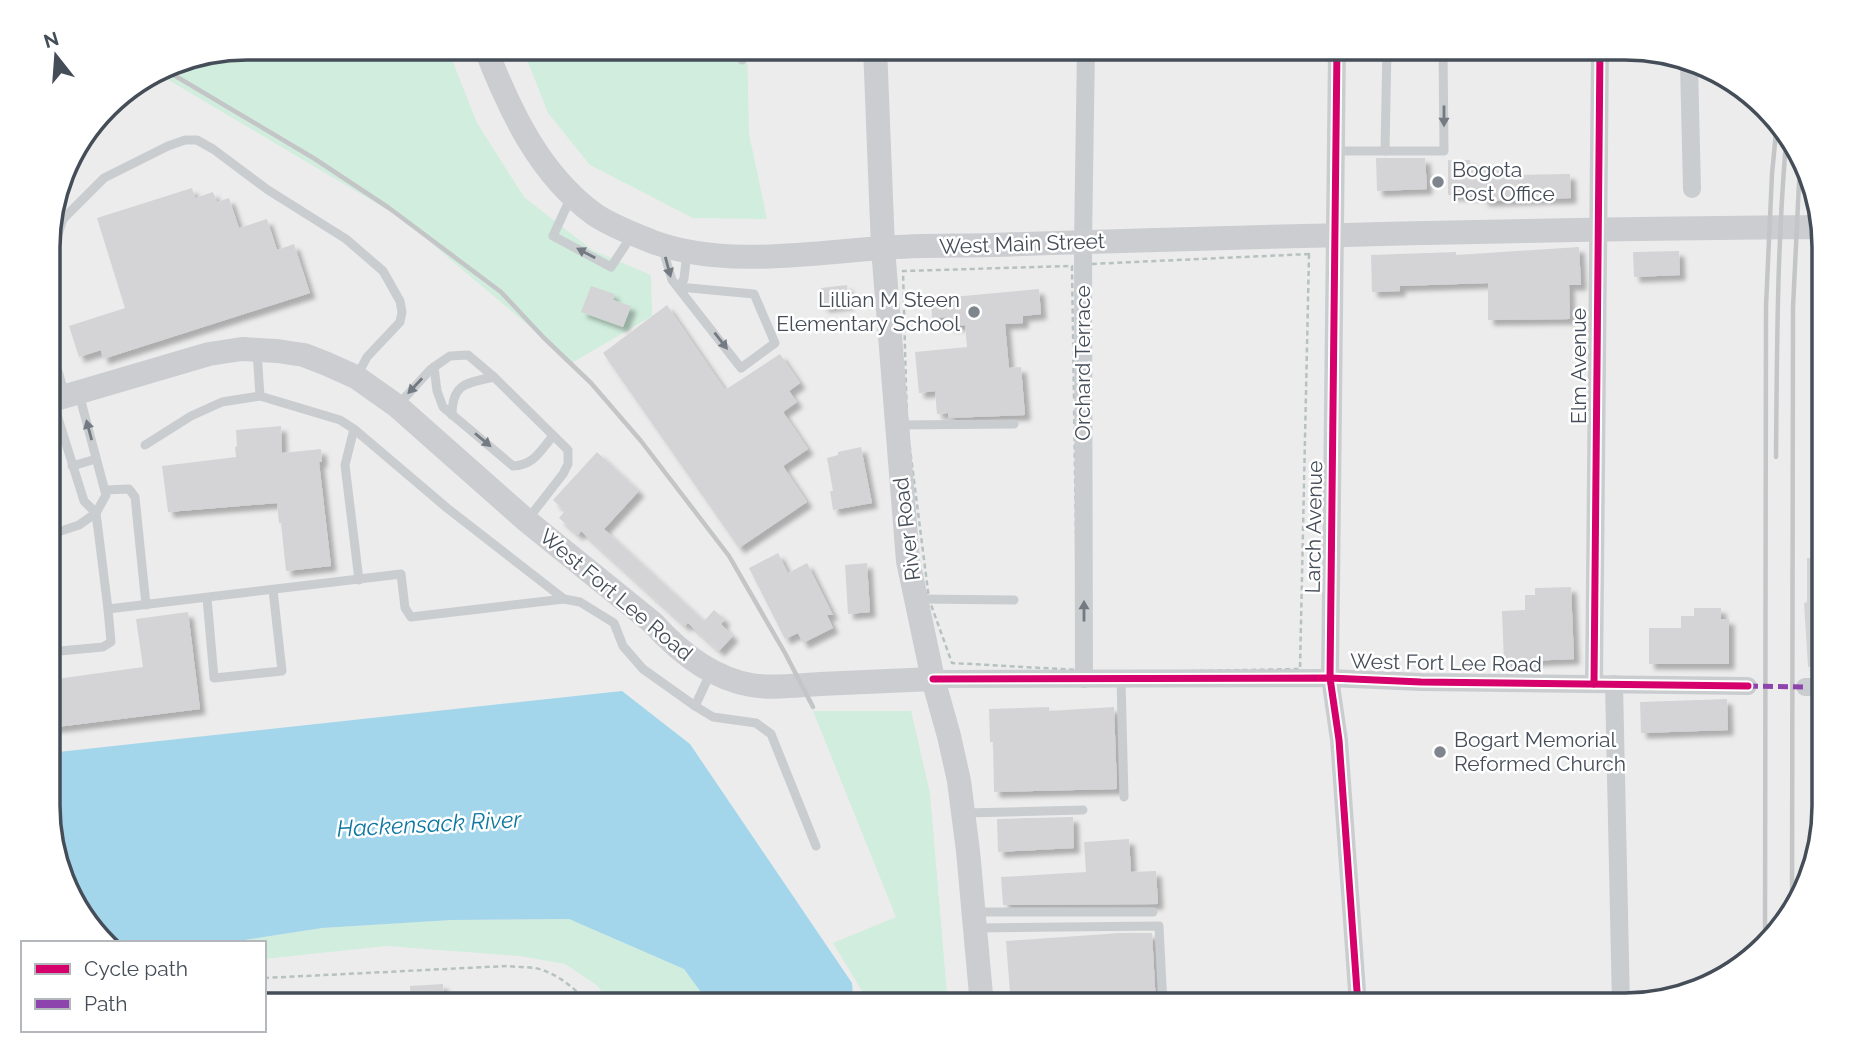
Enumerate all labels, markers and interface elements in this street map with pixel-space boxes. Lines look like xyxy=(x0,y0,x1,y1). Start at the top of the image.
north arrow xyxy=(21,21,91,91)
text: N xyxy=(41,27,61,52)
one-way arrow xyxy=(1438,105,1450,127)
place label: Bogota Post Office xyxy=(1452,157,1555,206)
marker: Bogota Post Office xyxy=(1430,174,1446,190)
street label: West Main Street xyxy=(939,228,1105,259)
one-way arrow xyxy=(576,248,596,260)
one-way arrow xyxy=(664,257,674,278)
street label: Orchard Terrace xyxy=(1070,285,1095,441)
place label: Lillian M Steen Elementary School xyxy=(776,287,960,336)
marker: Lillian M Steen Elementary School xyxy=(966,304,982,320)
street label: Elm Avenue xyxy=(1566,308,1591,424)
one-way arrow xyxy=(713,332,728,350)
one-way arrow xyxy=(408,377,424,394)
one-way arrow xyxy=(83,419,94,441)
one-way arrow xyxy=(474,432,491,447)
street label: Larch Avenue xyxy=(1300,460,1327,594)
street label: River Road xyxy=(888,476,925,582)
street label: West Fort Lee Road xyxy=(535,523,698,666)
one-way arrow xyxy=(1078,599,1090,621)
street label: West Fort Lee Road xyxy=(1350,648,1542,677)
place label: Bogart Memorial Reformed Church xyxy=(1454,727,1626,776)
marker: Bogart Memorial Reformed Church xyxy=(1432,744,1448,760)
water label: Hackensack River xyxy=(336,805,523,842)
legend xyxy=(21,941,266,1032)
text: Cycle path xyxy=(84,956,188,981)
text: Path xyxy=(84,991,128,1016)

